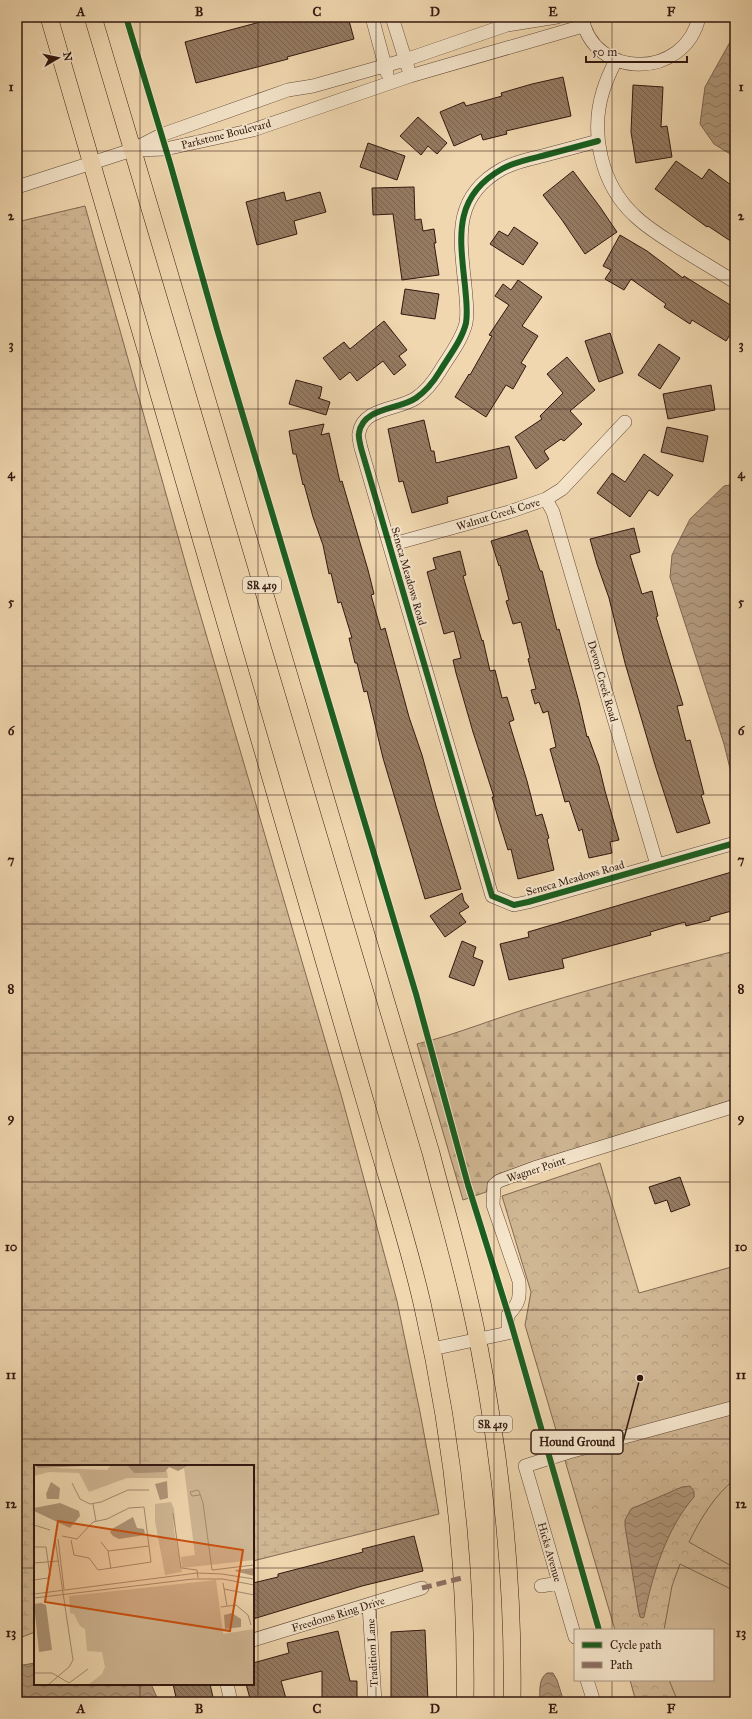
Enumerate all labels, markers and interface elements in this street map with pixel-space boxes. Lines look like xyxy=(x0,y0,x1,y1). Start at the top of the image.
text: A xyxy=(76,4,86,20)
text: B xyxy=(195,4,204,20)
text: C xyxy=(313,4,322,20)
text: D xyxy=(430,4,440,20)
text: E xyxy=(548,4,558,20)
text: F xyxy=(667,4,676,20)
north arrow xyxy=(38,38,78,78)
scale bar xyxy=(586,38,687,64)
text: 50 m xyxy=(592,45,617,59)
text: N xyxy=(60,51,75,63)
text: 1 xyxy=(8,79,14,95)
text: 1 xyxy=(738,79,744,95)
street label: Parkstone Boulevard xyxy=(180,117,273,152)
text: 2 xyxy=(8,208,15,224)
text: 2 xyxy=(738,208,745,224)
text: 3 xyxy=(8,337,14,353)
text: 3 xyxy=(738,337,744,353)
text: 4 xyxy=(7,466,15,482)
text: 4 xyxy=(737,466,745,482)
street label: Walnut Creek Cove xyxy=(455,496,542,533)
street label: Seneca Meadows Road xyxy=(388,525,429,627)
road number: SR 419 xyxy=(243,577,281,593)
text: 5 xyxy=(8,594,15,610)
text: 5 xyxy=(738,594,745,610)
street label: Devon Creek Road xyxy=(585,639,620,724)
text: 6 xyxy=(8,723,16,739)
text: 6 xyxy=(738,723,746,739)
text: 7 xyxy=(8,852,15,868)
text: 7 xyxy=(738,852,745,868)
street label: Seneca Meadows Road xyxy=(524,858,626,899)
text: 8 xyxy=(8,981,15,997)
text: 8 xyxy=(738,981,745,997)
text: 9 xyxy=(8,1110,15,1126)
text: 9 xyxy=(738,1110,745,1126)
street label: Wagner Point xyxy=(505,1154,567,1185)
text: 10 xyxy=(5,1239,18,1255)
text: 10 xyxy=(735,1239,748,1255)
text: 11 xyxy=(6,1367,16,1383)
text: 11 xyxy=(736,1367,746,1383)
road number: SR 419 xyxy=(474,1416,512,1432)
callout: Hound Ground xyxy=(531,1430,623,1454)
text: Hound Ground xyxy=(539,1435,616,1449)
inset map xyxy=(34,1465,254,1685)
text: 12 xyxy=(5,1496,17,1512)
text: 12 xyxy=(735,1496,747,1512)
street label: Hicks Avenue xyxy=(535,1521,564,1584)
street label: Freedoms Ring Drive xyxy=(290,1594,387,1635)
street label: Tradition Lane xyxy=(364,1618,381,1688)
text: 13 xyxy=(6,1625,16,1641)
text: 13 xyxy=(736,1625,746,1641)
legend xyxy=(574,1629,714,1681)
text: Cycle path xyxy=(610,1638,662,1652)
text: Path xyxy=(610,1658,633,1672)
text: A xyxy=(76,1701,86,1717)
text: B xyxy=(195,1701,204,1717)
text: C xyxy=(313,1701,322,1717)
text: D xyxy=(430,1701,440,1717)
text: E xyxy=(548,1701,558,1717)
text: F xyxy=(667,1701,676,1717)

